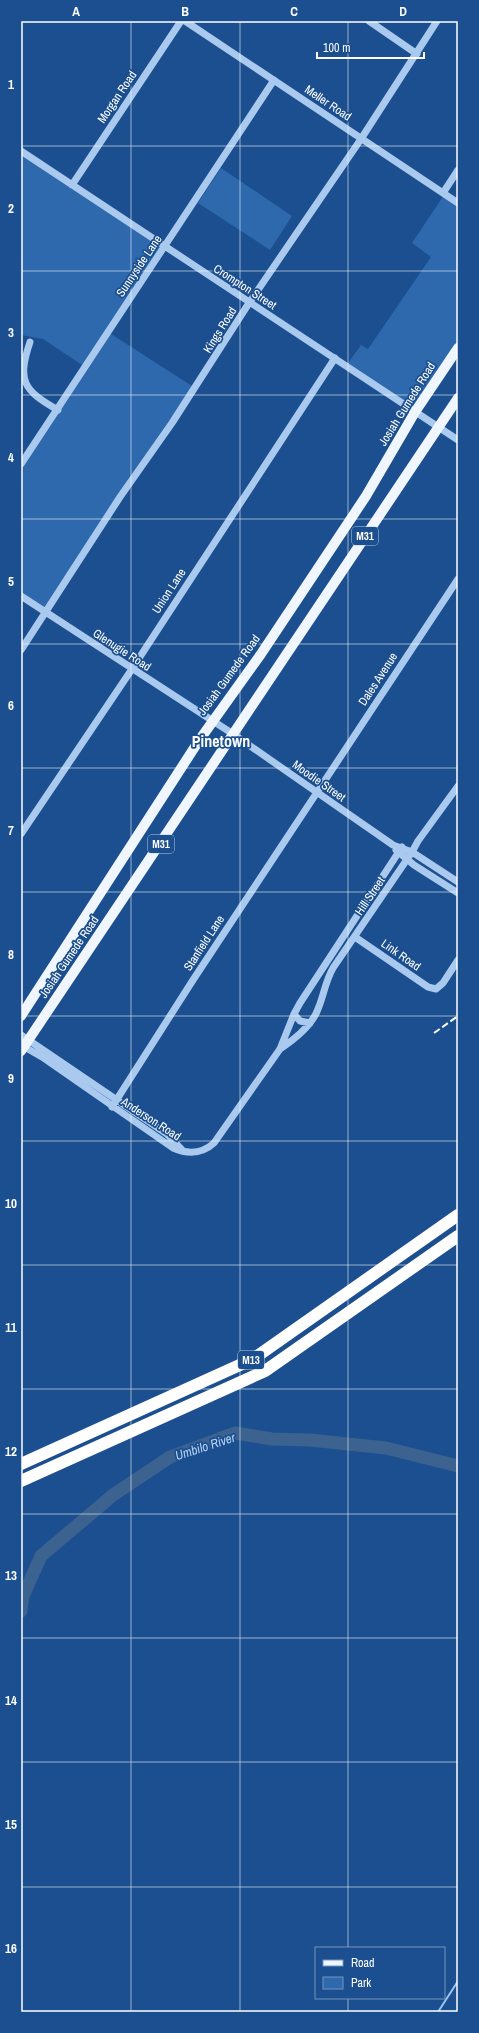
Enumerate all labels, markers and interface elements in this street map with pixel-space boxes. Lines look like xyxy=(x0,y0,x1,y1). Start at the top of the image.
text: A xyxy=(72,3,80,20)
text: B xyxy=(181,3,189,20)
text: C xyxy=(290,3,298,20)
text: D xyxy=(399,3,407,20)
scale bar xyxy=(317,34,424,60)
text: 100 m xyxy=(323,40,350,56)
street label: Morgan Road xyxy=(94,68,140,126)
text: 1 xyxy=(8,76,14,93)
street label: Meller Road xyxy=(302,82,354,124)
text: 2 xyxy=(8,200,14,217)
street label: Sunnyside Lane xyxy=(112,232,166,300)
street label: Crompton Street xyxy=(210,261,280,314)
street label: Kings Road xyxy=(200,304,240,356)
text: 3 xyxy=(8,324,14,341)
street label: Josiah Gumede Road xyxy=(375,359,439,449)
text: 4 xyxy=(8,449,14,466)
road number: M31 xyxy=(352,527,378,545)
street label: Union Lane xyxy=(148,565,190,617)
text: 5 xyxy=(8,573,14,590)
street label: Glenugie Road xyxy=(90,625,154,675)
street label: Josiah Gumede Road xyxy=(194,632,264,718)
street label: Dales Avenue xyxy=(355,649,401,709)
text: 6 xyxy=(8,697,14,714)
district label: Pinetown xyxy=(192,730,250,752)
street label: Moodie Street xyxy=(289,757,349,805)
text: 7 xyxy=(8,822,14,839)
road number: M31 xyxy=(148,835,174,853)
street label: Hill Street xyxy=(351,873,389,918)
street label: Stanfield Lane xyxy=(180,912,228,974)
street label: Josiah Gumede Road xyxy=(36,913,102,1001)
street label: Link Road xyxy=(378,936,424,974)
text: 8 xyxy=(8,946,14,963)
text: 9 xyxy=(8,1070,14,1087)
street label: Anderson Road xyxy=(117,1093,184,1144)
text: 10 xyxy=(5,1195,17,1212)
text: 11 xyxy=(5,1319,17,1336)
road number: M13 xyxy=(238,1351,264,1369)
water label: Umbilo River xyxy=(173,1429,238,1464)
text: 12 xyxy=(5,1443,17,1460)
text: 13 xyxy=(5,1567,17,1584)
text: 14 xyxy=(5,1692,17,1709)
text: 15 xyxy=(5,1816,17,1833)
text: 16 xyxy=(5,1940,17,1957)
legend xyxy=(315,1947,445,1999)
text: Road xyxy=(351,1955,375,1971)
text: Park xyxy=(351,1975,371,1991)

